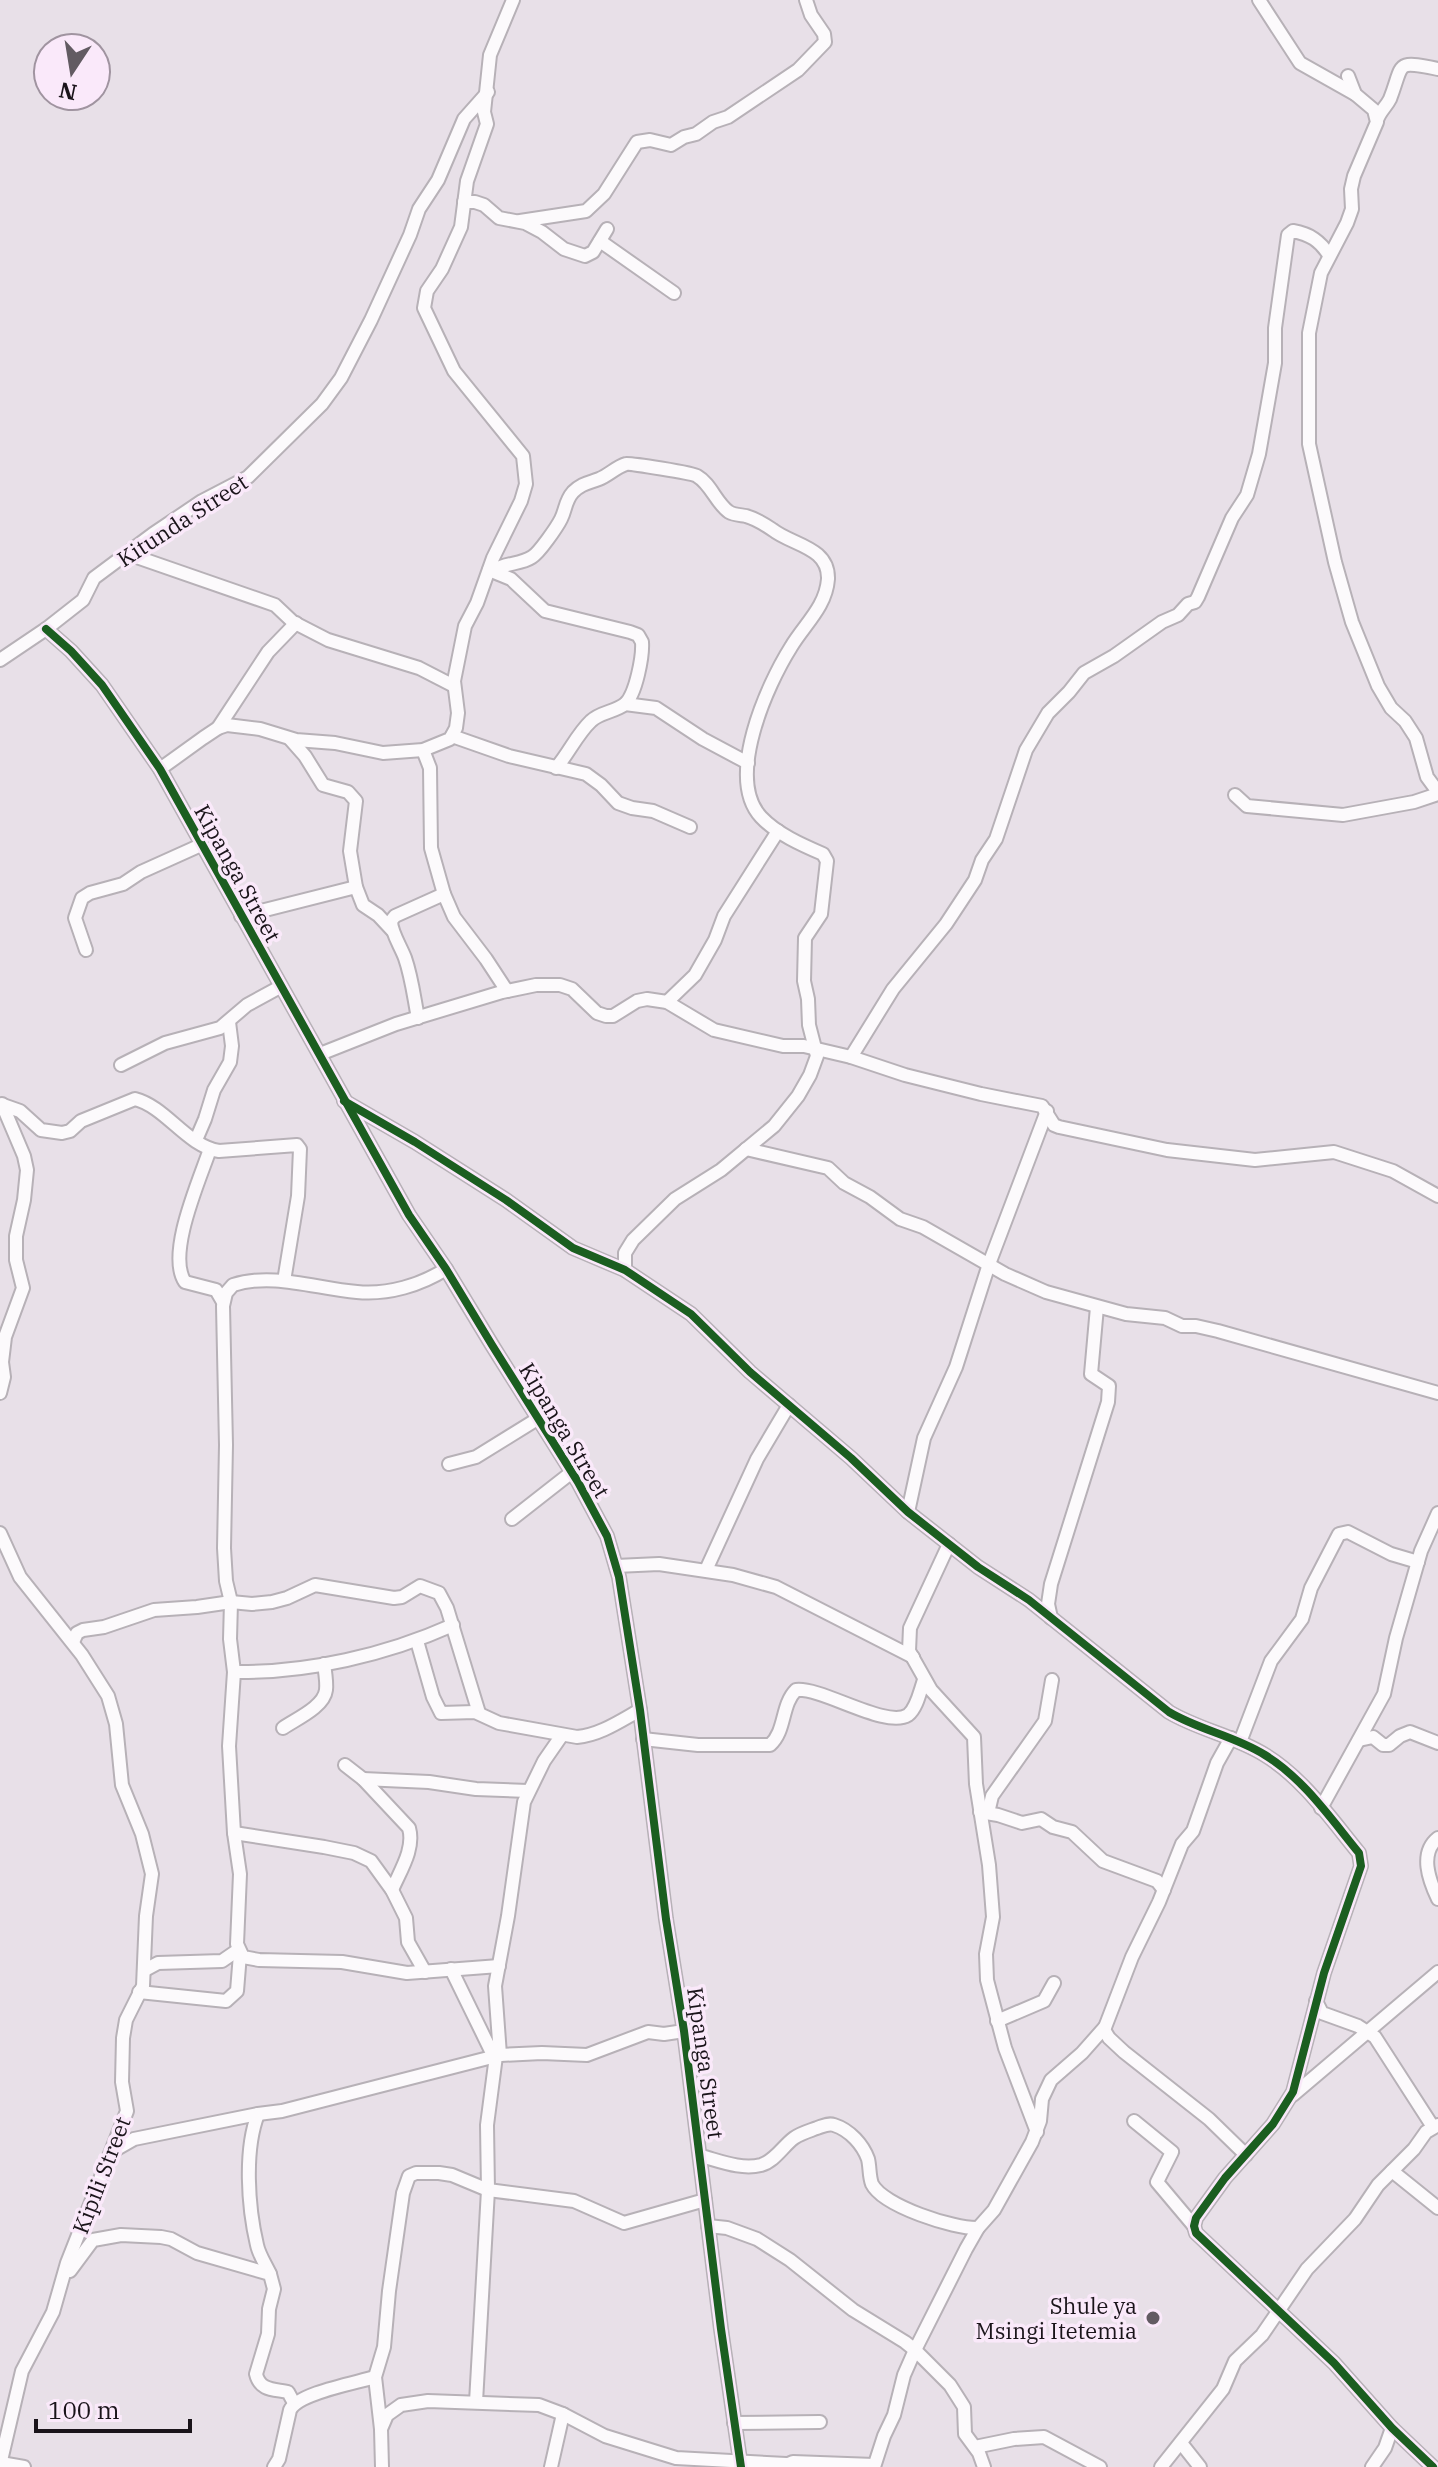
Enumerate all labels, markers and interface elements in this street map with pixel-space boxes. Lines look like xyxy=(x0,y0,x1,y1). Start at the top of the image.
north arrow xyxy=(32,32,112,112)
text: N xyxy=(56,76,79,108)
street label: Kitunda Street xyxy=(111,467,253,573)
street label: Kipanga Street xyxy=(188,799,288,947)
street label: Kipanga Street xyxy=(513,1357,617,1503)
street label: Kipanga Street xyxy=(681,1985,731,2141)
street label: Kipili Street xyxy=(65,2112,137,2238)
place label: Shule ya Msingi Itetemia xyxy=(975,2291,1137,2345)
marker: Shule ya Msingi Itetemia xyxy=(1144,2309,1162,2327)
scale bar xyxy=(36,2383,190,2433)
text: 100 m xyxy=(48,2394,120,2426)

